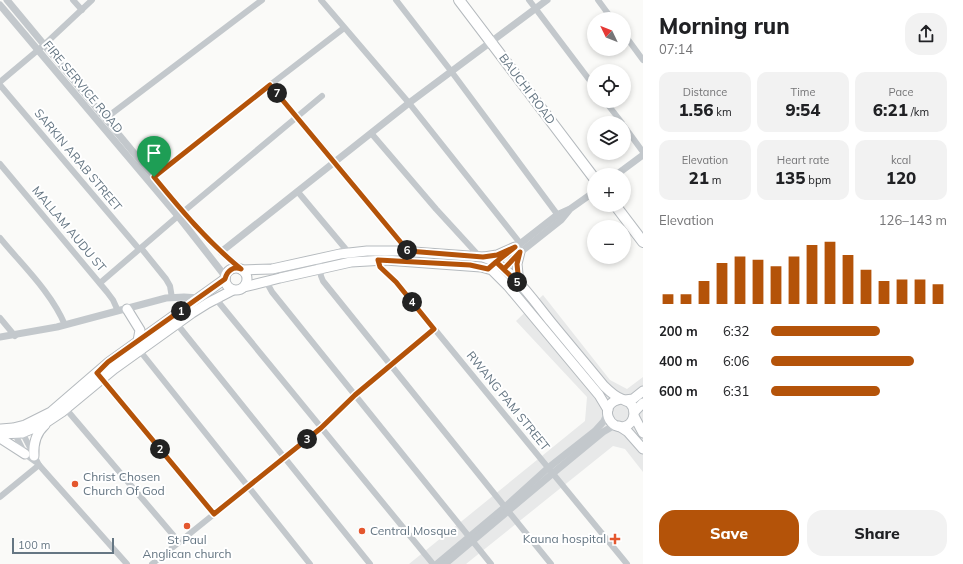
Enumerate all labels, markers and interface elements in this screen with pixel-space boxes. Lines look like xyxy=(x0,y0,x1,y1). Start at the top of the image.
north arrow xyxy=(587,12,631,56)
map controls xyxy=(587,12,631,264)
text: Morning run xyxy=(659,12,790,40)
button: share xyxy=(905,13,947,55)
street label: FIRE SERVICE ROAD xyxy=(40,37,126,136)
text: 07:14 xyxy=(659,41,693,57)
street label: BAUCHI ROAD xyxy=(496,50,559,127)
button: locate xyxy=(587,64,631,108)
pin: 7 xyxy=(267,83,287,103)
text: Distance xyxy=(683,85,727,99)
text: Time xyxy=(791,85,815,99)
text: Pace xyxy=(889,85,913,99)
text: 7 xyxy=(274,86,280,100)
text: 1.56 xyxy=(678,99,713,120)
text: 9:54 xyxy=(785,99,821,120)
text: 6:21 xyxy=(873,99,908,120)
text: km xyxy=(713,105,732,119)
text: /km xyxy=(908,105,929,119)
street label: SARKIN ARAB STREET xyxy=(31,106,126,214)
button: layers xyxy=(587,116,631,160)
pin xyxy=(137,136,171,177)
icon: arrive xyxy=(143,142,165,164)
text: Elevation xyxy=(682,153,728,167)
text: Heart rate xyxy=(777,153,829,167)
text: kcal xyxy=(891,153,911,167)
text: 21 xyxy=(689,167,709,188)
text: 135 xyxy=(775,167,805,188)
text: 120 xyxy=(886,167,916,188)
button: + xyxy=(587,168,631,212)
text: m xyxy=(709,173,721,187)
text: bpm xyxy=(805,173,831,187)
street label: MALLAM AUDU ST xyxy=(29,183,110,275)
text: Elevation xyxy=(659,212,714,228)
text: 126–143 m xyxy=(879,212,947,228)
button: − xyxy=(587,220,631,264)
pin: 6 xyxy=(397,240,417,260)
text: 6 xyxy=(404,243,410,257)
pin: 5 xyxy=(507,272,527,292)
text: 5 xyxy=(514,275,520,289)
pin: 4 xyxy=(402,292,422,312)
text: 4 xyxy=(409,295,415,309)
pin: 1 xyxy=(171,301,191,321)
text: 1 xyxy=(178,304,184,318)
text: 200 m xyxy=(659,323,698,339)
text: 6:32 xyxy=(723,323,749,339)
street label: RWANG PAM STREET xyxy=(464,348,554,454)
text: 400 m xyxy=(659,353,698,369)
text: 6:06 xyxy=(723,353,749,369)
text: 600 m xyxy=(659,383,698,399)
text: 6:31 xyxy=(723,383,749,399)
pin: 3 xyxy=(297,429,317,449)
text: 3 xyxy=(304,432,310,446)
pin: 2 xyxy=(150,439,170,459)
text: 2 xyxy=(157,442,163,456)
place label: Christ Chosen Church Of God xyxy=(83,469,165,498)
marker: Christ Chosen Church Of God xyxy=(70,479,80,489)
button: Save xyxy=(659,510,799,556)
button: Share xyxy=(807,510,947,556)
marker: St Paul Anglican church xyxy=(182,521,192,531)
place label: Central Mosque xyxy=(370,523,457,538)
marker: Central Mosque xyxy=(357,526,367,536)
place label: Kauna hospital xyxy=(523,531,606,546)
place label: St Paul Anglican church xyxy=(142,532,232,561)
marker: Kauna hospital xyxy=(609,533,621,545)
scale bar xyxy=(12,536,114,555)
text: 100 m xyxy=(18,538,50,552)

